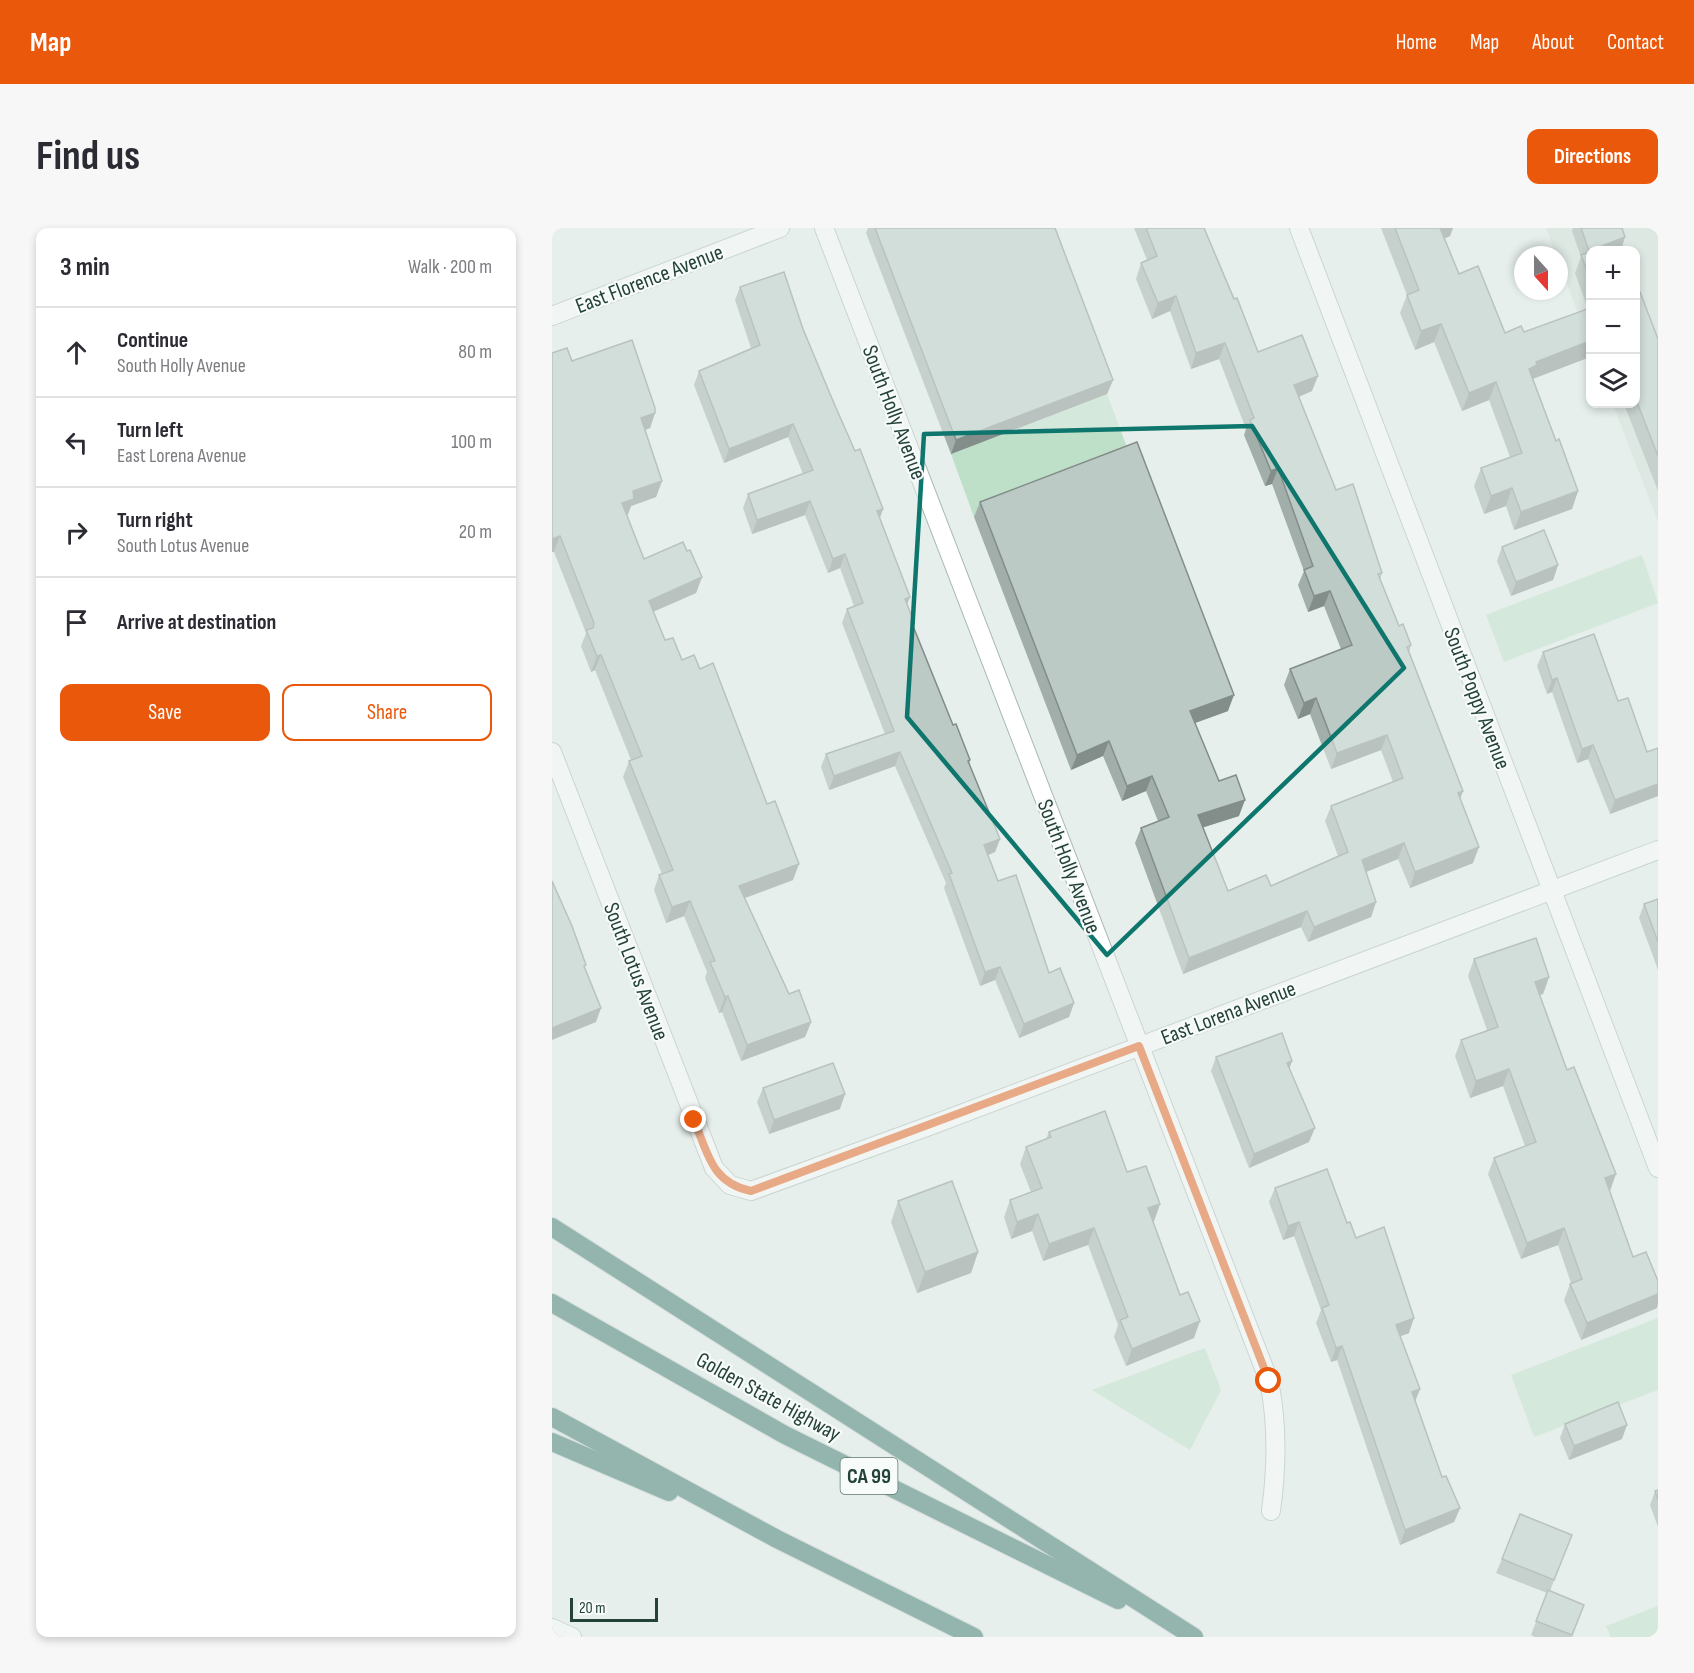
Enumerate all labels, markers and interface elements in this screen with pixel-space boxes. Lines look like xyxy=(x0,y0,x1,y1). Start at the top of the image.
text: Map xyxy=(30,26,71,59)
text: Home xyxy=(1396,30,1437,55)
text: Map xyxy=(1470,30,1499,55)
text: About xyxy=(1532,30,1574,55)
text: Contact xyxy=(1607,30,1664,55)
button: Directions xyxy=(1527,129,1658,184)
text: Find us xyxy=(36,131,140,182)
street label: East Florence Avenue xyxy=(572,239,727,320)
north arrow xyxy=(1514,246,1568,300)
map controls xyxy=(1586,246,1640,408)
button: + xyxy=(1586,246,1640,300)
text: 3 min xyxy=(60,252,110,283)
text: Walk · 200 m xyxy=(408,255,492,279)
button: − xyxy=(1586,300,1640,354)
text: Continue xyxy=(117,327,188,354)
icon: ahead xyxy=(60,336,93,369)
text: 80 m xyxy=(458,340,492,364)
street label: South Holly Avenue xyxy=(856,342,932,483)
text: South Holly Avenue xyxy=(117,354,246,378)
button: layers xyxy=(1586,354,1640,408)
text: Turn left xyxy=(117,417,183,444)
icon: left xyxy=(60,426,93,459)
text: 100 m xyxy=(451,430,492,454)
text: East Lorena Avenue xyxy=(117,444,246,468)
text: Turn right xyxy=(117,507,193,534)
icon: right xyxy=(60,516,93,549)
text: 20 m xyxy=(459,520,492,544)
text: South Lotus Avenue xyxy=(117,534,249,558)
icon: arrive xyxy=(60,606,93,639)
text: Arrive at destination xyxy=(117,609,276,636)
street label: South Poppy Avenue xyxy=(1437,624,1516,773)
button: Save xyxy=(60,684,270,741)
button: Share xyxy=(282,684,492,741)
street label: South Holly Avenue xyxy=(1031,796,1107,937)
street label: South Lotus Avenue xyxy=(597,899,674,1044)
street label: East Lorena Avenue xyxy=(1157,975,1300,1052)
route end xyxy=(680,1106,706,1132)
street label: Golden State Highway xyxy=(691,1347,846,1448)
route start xyxy=(1255,1367,1281,1393)
road number: CA 99 xyxy=(840,1458,898,1494)
scale bar xyxy=(570,1595,658,1622)
text: 20 m xyxy=(579,1599,606,1618)

